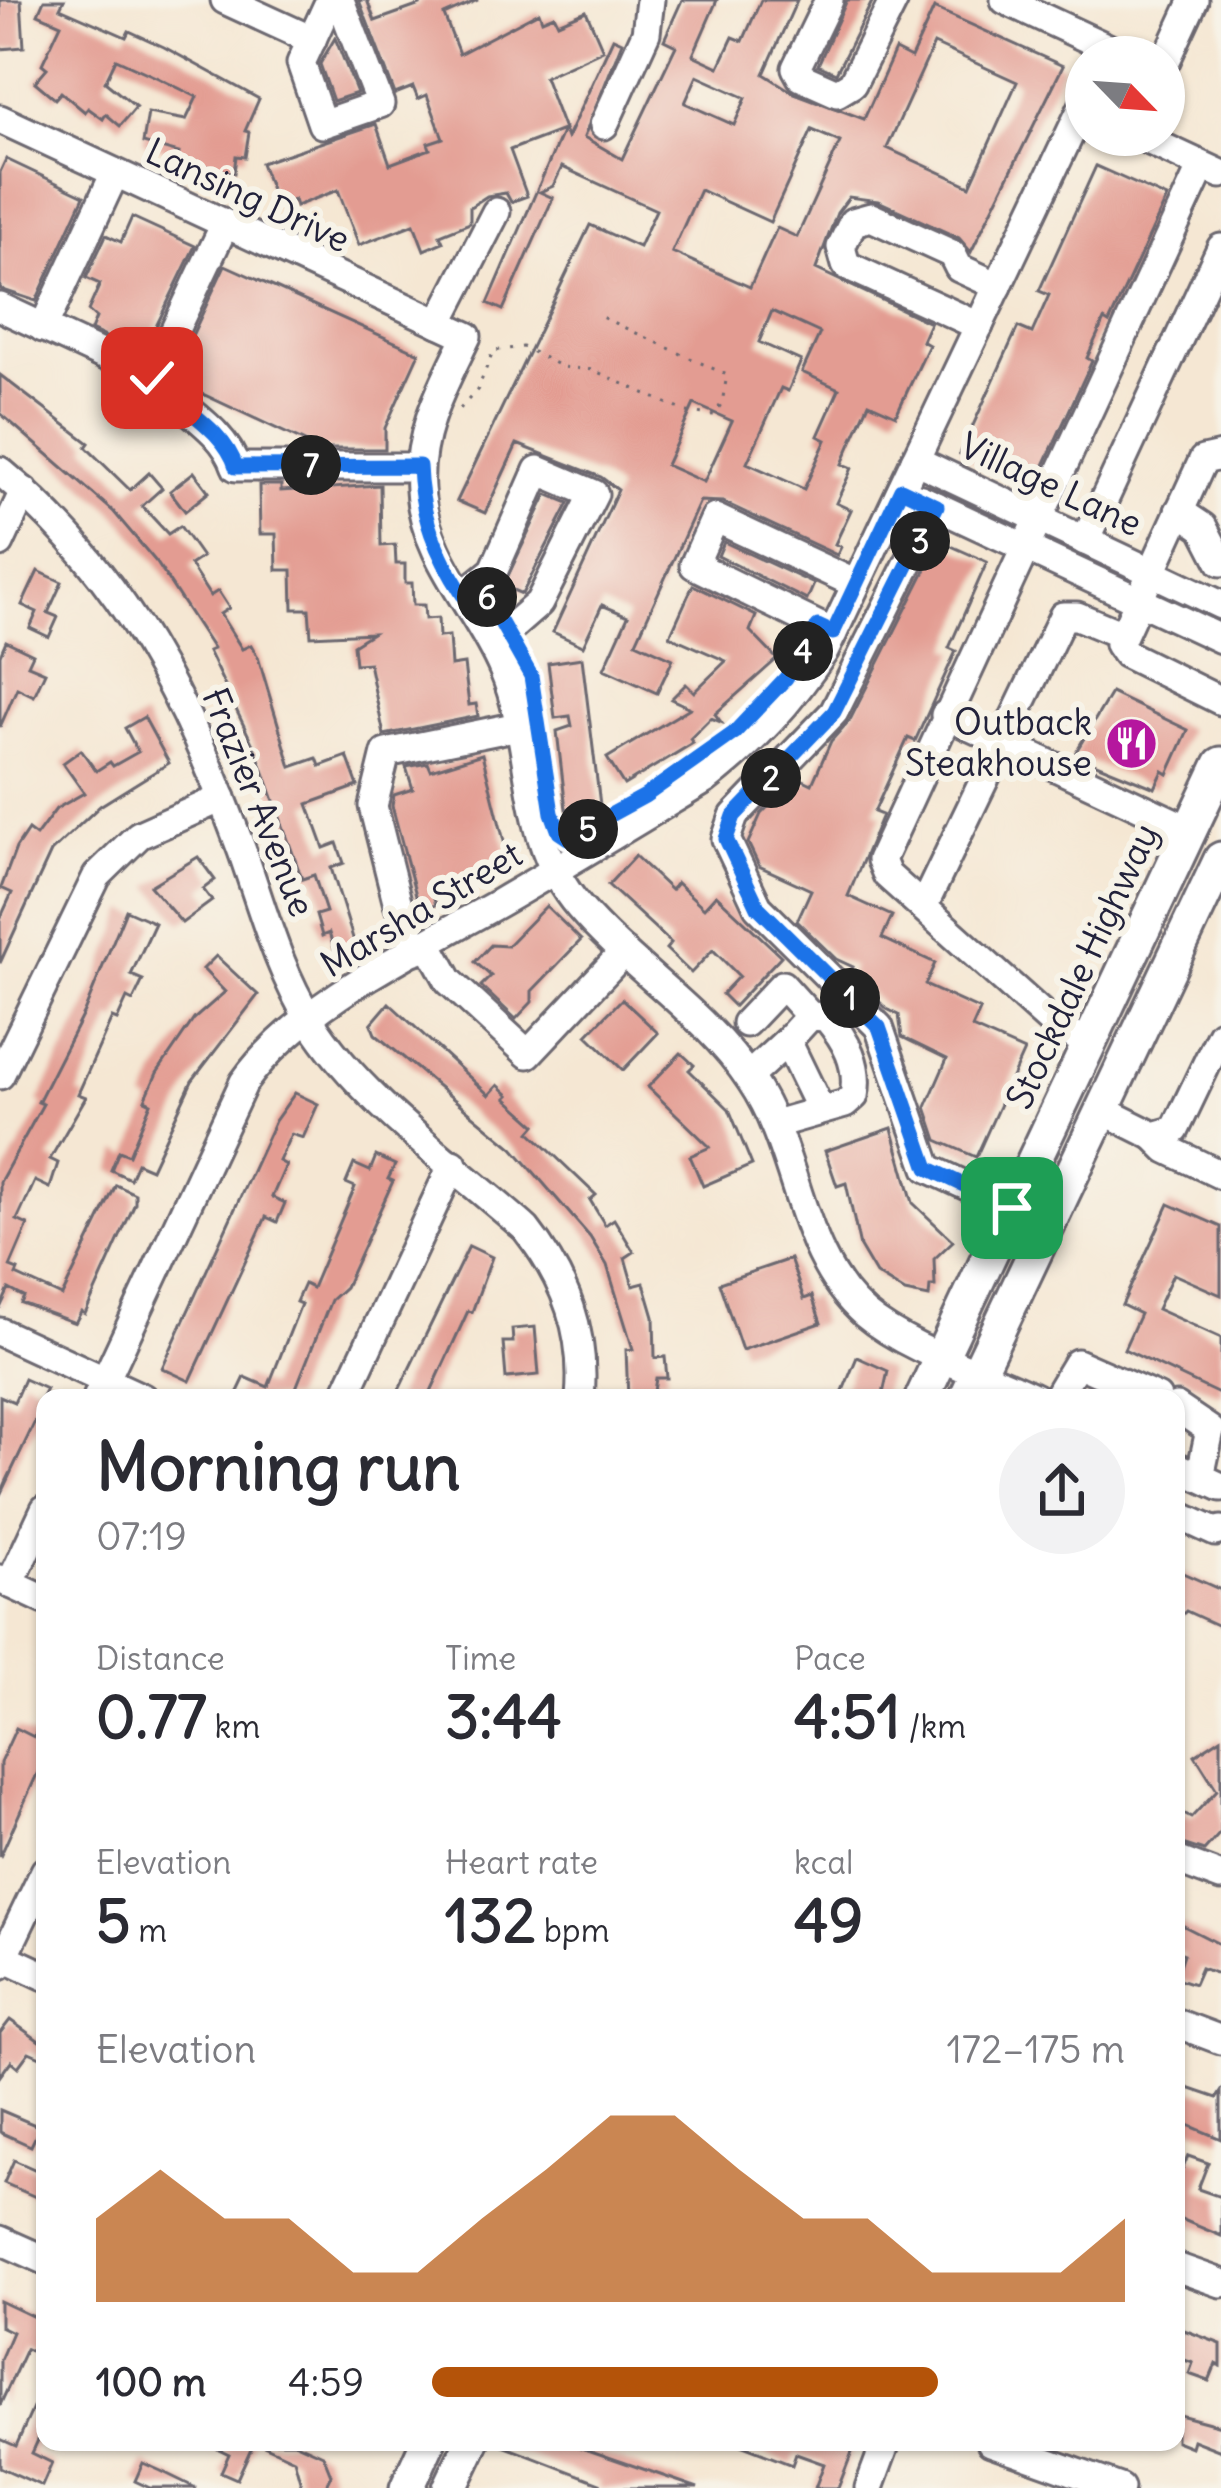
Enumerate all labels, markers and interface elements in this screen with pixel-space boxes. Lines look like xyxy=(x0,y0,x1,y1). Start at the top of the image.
north arrow xyxy=(1065,36,1185,156)
map controls xyxy=(1065,36,1185,156)
street label: Lansing Drive xyxy=(139,129,357,262)
pin xyxy=(101,327,203,429)
icon: check xyxy=(119,345,185,411)
street label: Village Lane xyxy=(953,423,1149,546)
pin: 7 xyxy=(281,435,341,495)
text: 7 xyxy=(303,444,319,486)
pin: 3 xyxy=(890,511,950,571)
text: 3 xyxy=(911,520,929,562)
pin: 6 xyxy=(457,567,517,627)
text: 6 xyxy=(477,576,497,618)
pin: 4 xyxy=(773,621,833,681)
text: 4 xyxy=(793,630,813,672)
street label: Frazier Avenue xyxy=(192,681,325,923)
place label: Outback Steakhouse xyxy=(905,700,1092,786)
restaurant icon: Outback Steakhouse xyxy=(1103,715,1159,771)
pin: 2 xyxy=(741,748,801,808)
text: 2 xyxy=(762,757,780,799)
pin: 5 xyxy=(558,799,618,859)
text: 5 xyxy=(579,808,597,850)
street label: Stockdale Highway xyxy=(997,816,1168,1116)
street label: Marsha Street xyxy=(313,832,530,987)
pin: 1 xyxy=(820,968,880,1028)
text: 1 xyxy=(843,977,857,1019)
pin xyxy=(961,1157,1063,1259)
icon: arrive xyxy=(979,1175,1045,1241)
text: Morning run xyxy=(96,1425,460,1508)
button: share xyxy=(999,1428,1125,1554)
text: 07:19 xyxy=(96,1512,187,1561)
text: Distance xyxy=(96,1637,225,1679)
text: Time xyxy=(445,1637,516,1679)
text: Pace xyxy=(794,1637,866,1679)
text: 0.77 xyxy=(96,1679,207,1754)
text: 3:44 xyxy=(445,1679,562,1754)
text: 4:51 xyxy=(794,1679,901,1754)
text: km xyxy=(207,1705,260,1747)
text: /km xyxy=(901,1705,966,1747)
text: Elevation xyxy=(96,1841,231,1883)
text: Heart rate xyxy=(445,1841,598,1883)
text: kcal xyxy=(794,1841,853,1883)
text: 5 xyxy=(96,1883,131,1958)
text: 132 xyxy=(445,1883,536,1958)
text: 49 xyxy=(794,1883,863,1958)
text: m xyxy=(131,1909,167,1951)
text: bpm xyxy=(536,1909,610,1951)
text: Elevation xyxy=(96,2025,256,2074)
text: 172–175 m xyxy=(946,2025,1125,2074)
text: 100 m xyxy=(96,2358,206,2407)
text: 4:59 xyxy=(288,2358,364,2407)

